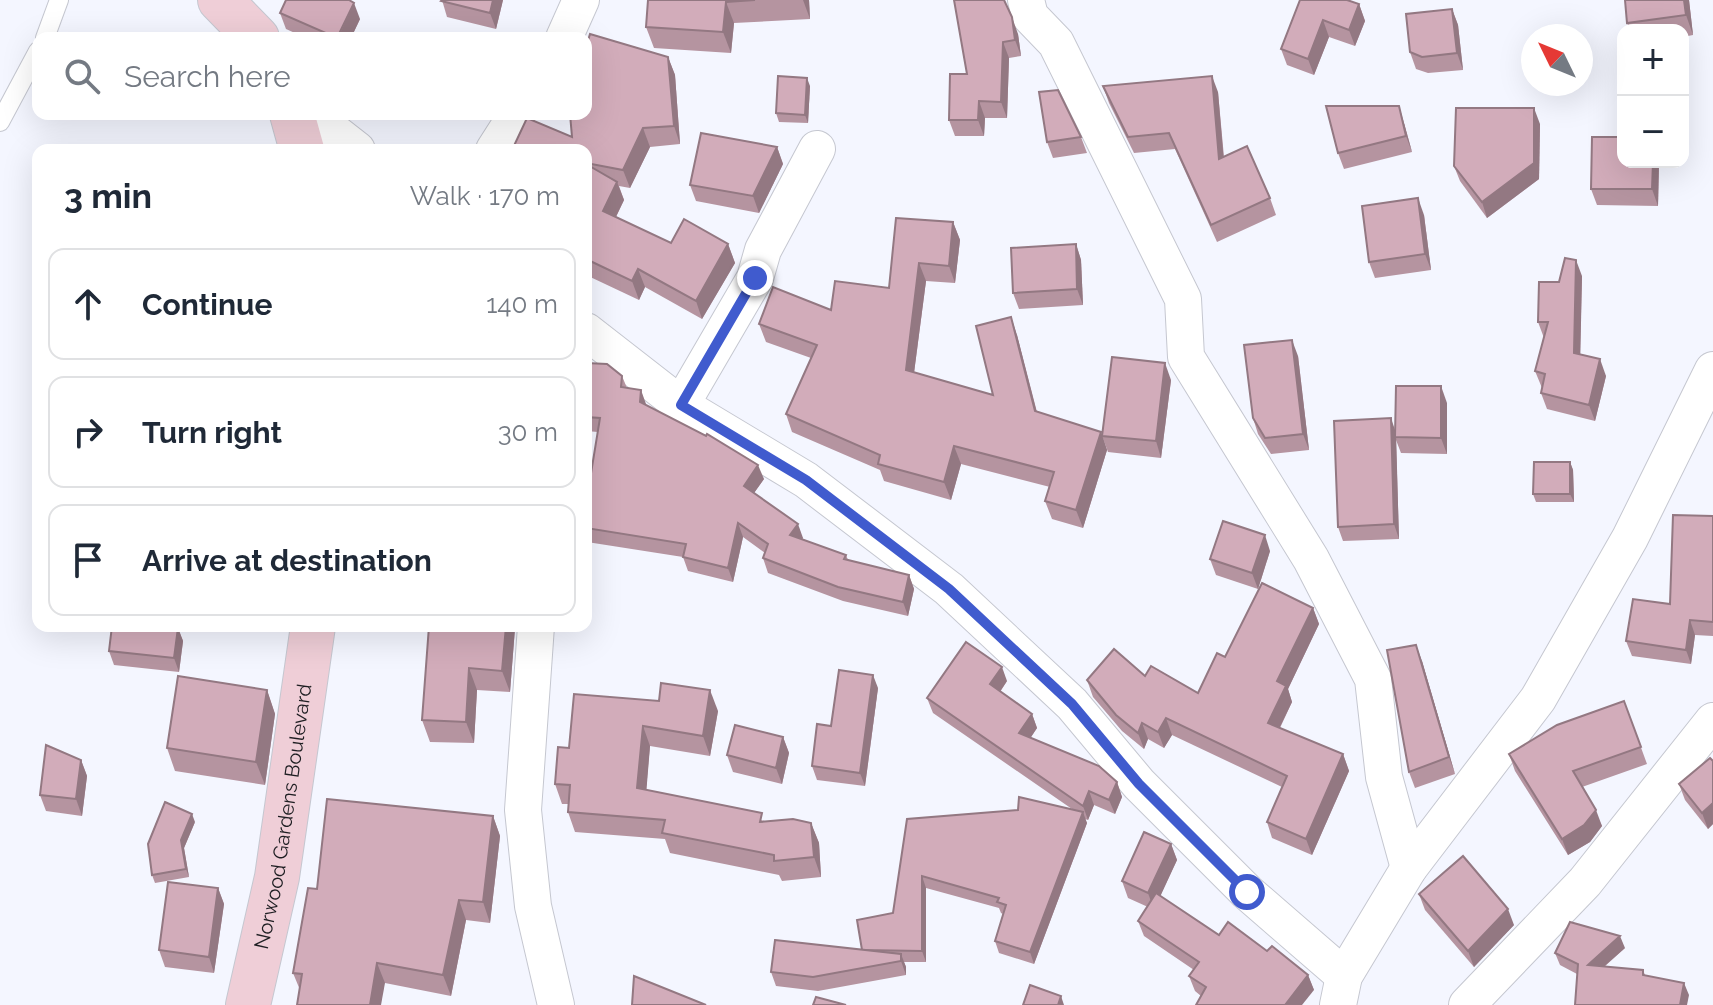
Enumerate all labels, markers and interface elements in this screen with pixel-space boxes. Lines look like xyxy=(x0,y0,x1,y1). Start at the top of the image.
north arrow xyxy=(1521,24,1593,96)
map controls xyxy=(1617,24,1689,168)
button: + xyxy=(1617,24,1689,96)
search box xyxy=(32,32,592,120)
icon: search xyxy=(60,54,104,98)
text: Search here xyxy=(124,59,291,94)
button: − xyxy=(1617,96,1689,168)
text: 3 min xyxy=(64,176,152,216)
text: Walk · 170 m xyxy=(410,181,560,211)
route end xyxy=(737,260,773,296)
icon: ahead xyxy=(66,282,110,326)
text: Continue xyxy=(142,287,273,322)
text: 140 m xyxy=(486,289,558,319)
icon: right xyxy=(66,410,110,454)
text: Turn right xyxy=(142,415,282,450)
text: 30 m xyxy=(498,417,558,447)
icon: arrive xyxy=(66,538,110,582)
text: Arrive at destination xyxy=(142,543,432,578)
street label: Norwood Gardens Boulevard xyxy=(249,682,317,951)
route start xyxy=(1229,874,1265,910)

